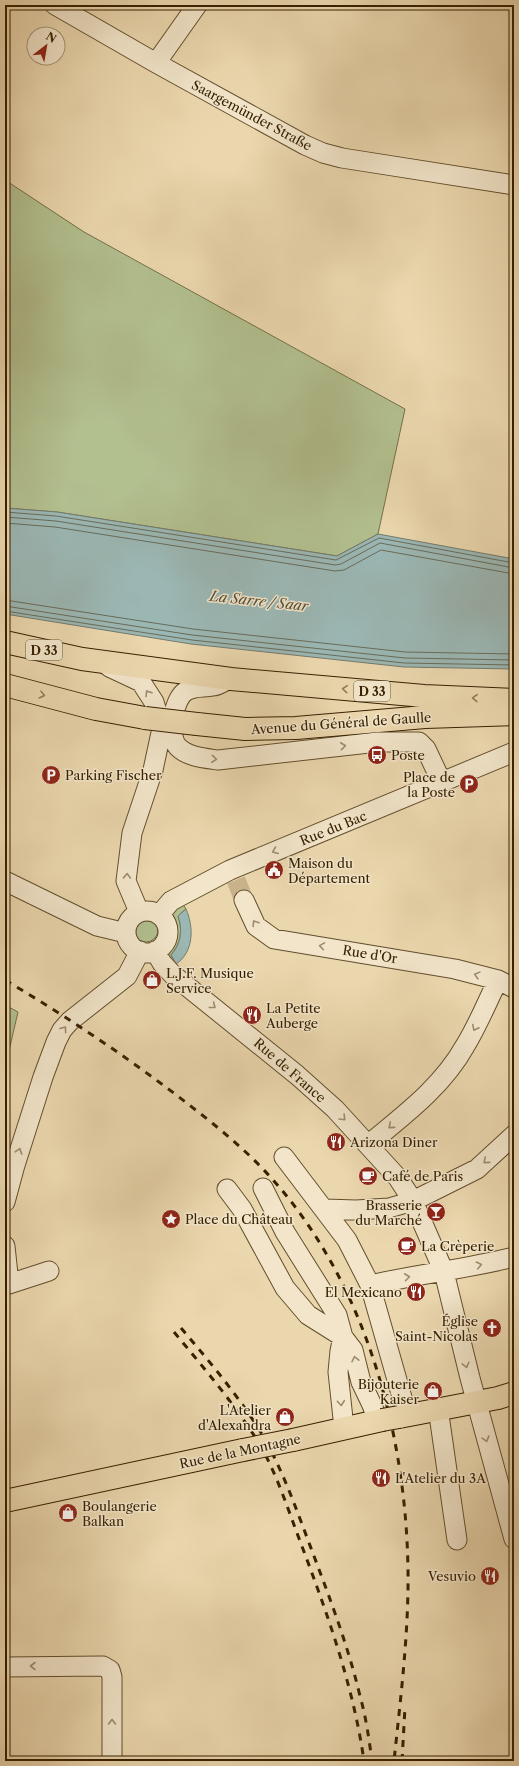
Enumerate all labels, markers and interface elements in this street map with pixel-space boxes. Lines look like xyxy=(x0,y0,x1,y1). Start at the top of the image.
north arrow xyxy=(26,26,66,66)
text: N xyxy=(43,29,59,46)
street label: Saargemünder Straße xyxy=(189,77,315,153)
water label: La Sarre / Saar xyxy=(208,587,311,615)
road number: D 33 xyxy=(26,640,62,660)
road number: D 33 xyxy=(354,681,390,701)
one-way arrow xyxy=(342,685,348,694)
one-way arrow xyxy=(39,690,46,699)
one-way arrow xyxy=(146,690,153,697)
one-way arrow xyxy=(472,694,478,702)
street label: Avenue du Général de Gaulle xyxy=(249,709,432,737)
one-way arrow xyxy=(340,741,346,750)
bus stop icon: Poste xyxy=(366,744,388,766)
place label: Poste xyxy=(391,747,425,763)
one-way arrow xyxy=(211,754,217,763)
parking icon: Parking Fischer xyxy=(40,764,62,786)
place label: Parking Fischer xyxy=(65,767,162,783)
place label: Place de la Poste xyxy=(403,769,455,800)
parking icon: Place de la Poste xyxy=(458,773,480,795)
street label: Rue du Bac xyxy=(297,807,369,849)
one-way arrow xyxy=(272,847,279,855)
place label: Maison du Département xyxy=(288,855,371,886)
public building icon: Maison du Département xyxy=(263,859,285,881)
one-way arrow xyxy=(123,873,131,879)
one-way arrow xyxy=(253,920,260,927)
street label: Rue d'Or xyxy=(341,942,399,966)
one-way arrow xyxy=(319,943,325,951)
place label: L.J.F. Musique Service xyxy=(166,965,254,996)
shop icon: L.J.F. Musique Service xyxy=(141,969,163,991)
one-way arrow xyxy=(474,971,481,980)
place label: La Petite Auberge xyxy=(265,1000,321,1031)
one-way arrow xyxy=(208,1002,215,1009)
restaurant icon: La Petite Auberge xyxy=(241,1004,263,1026)
one-way arrow xyxy=(472,1024,480,1031)
one-way arrow xyxy=(59,1026,67,1033)
street label: Rue de France xyxy=(251,1034,329,1106)
one-way arrow xyxy=(338,1113,346,1121)
one-way arrow xyxy=(389,1121,396,1128)
restaurant icon: Arizona Diner xyxy=(325,1131,347,1153)
place label: Arizona Diner xyxy=(349,1134,438,1150)
one-way arrow xyxy=(15,1147,23,1154)
one-way arrow xyxy=(483,1157,490,1164)
cafe icon: Café de Paris xyxy=(357,1165,379,1187)
place label: Café de Paris xyxy=(382,1168,463,1184)
place label: Brasserie du Marché xyxy=(355,1197,422,1228)
bar icon: Brasserie du Marché xyxy=(425,1201,447,1223)
place icon: Place du Château xyxy=(160,1208,182,1230)
place label: Place du Château xyxy=(185,1211,293,1227)
cafe icon: La Crèperie xyxy=(396,1235,418,1257)
place label: La Crèperie xyxy=(421,1238,494,1254)
one-way arrow xyxy=(476,1261,482,1269)
one-way arrow xyxy=(404,1273,410,1282)
restaurant icon: El Mexicano xyxy=(405,1281,427,1303)
place label: El Mexicano xyxy=(325,1284,402,1300)
place label: Église Saint-Nicolas xyxy=(395,1313,478,1344)
church icon: Église Saint-Nicolas xyxy=(481,1317,503,1339)
one-way arrow xyxy=(352,1355,360,1362)
one-way arrow xyxy=(462,1361,470,1368)
place label: Bijouterie Kaiser xyxy=(358,1376,420,1407)
shop icon: Bijouterie Kaiser xyxy=(422,1380,444,1402)
one-way arrow xyxy=(336,1400,345,1406)
place label: L'Atelier d'Alexandra xyxy=(198,1402,272,1433)
shop icon: L'Atelier d'Alexandra xyxy=(274,1406,296,1428)
street label: Rue de la Montagne xyxy=(178,1430,302,1472)
one-way arrow xyxy=(481,1435,490,1442)
restaurant icon: L'Atelier du 3A xyxy=(370,1467,392,1489)
place label: L'Atelier du 3A xyxy=(395,1470,486,1486)
place label: Boulangerie Balkan xyxy=(82,1498,157,1529)
shop icon: Boulangerie Balkan xyxy=(57,1502,79,1524)
restaurant icon: Vesuvio xyxy=(479,1565,501,1587)
place label: Vesuvio xyxy=(427,1568,476,1584)
one-way arrow xyxy=(30,1662,36,1670)
one-way arrow xyxy=(108,1719,116,1725)

